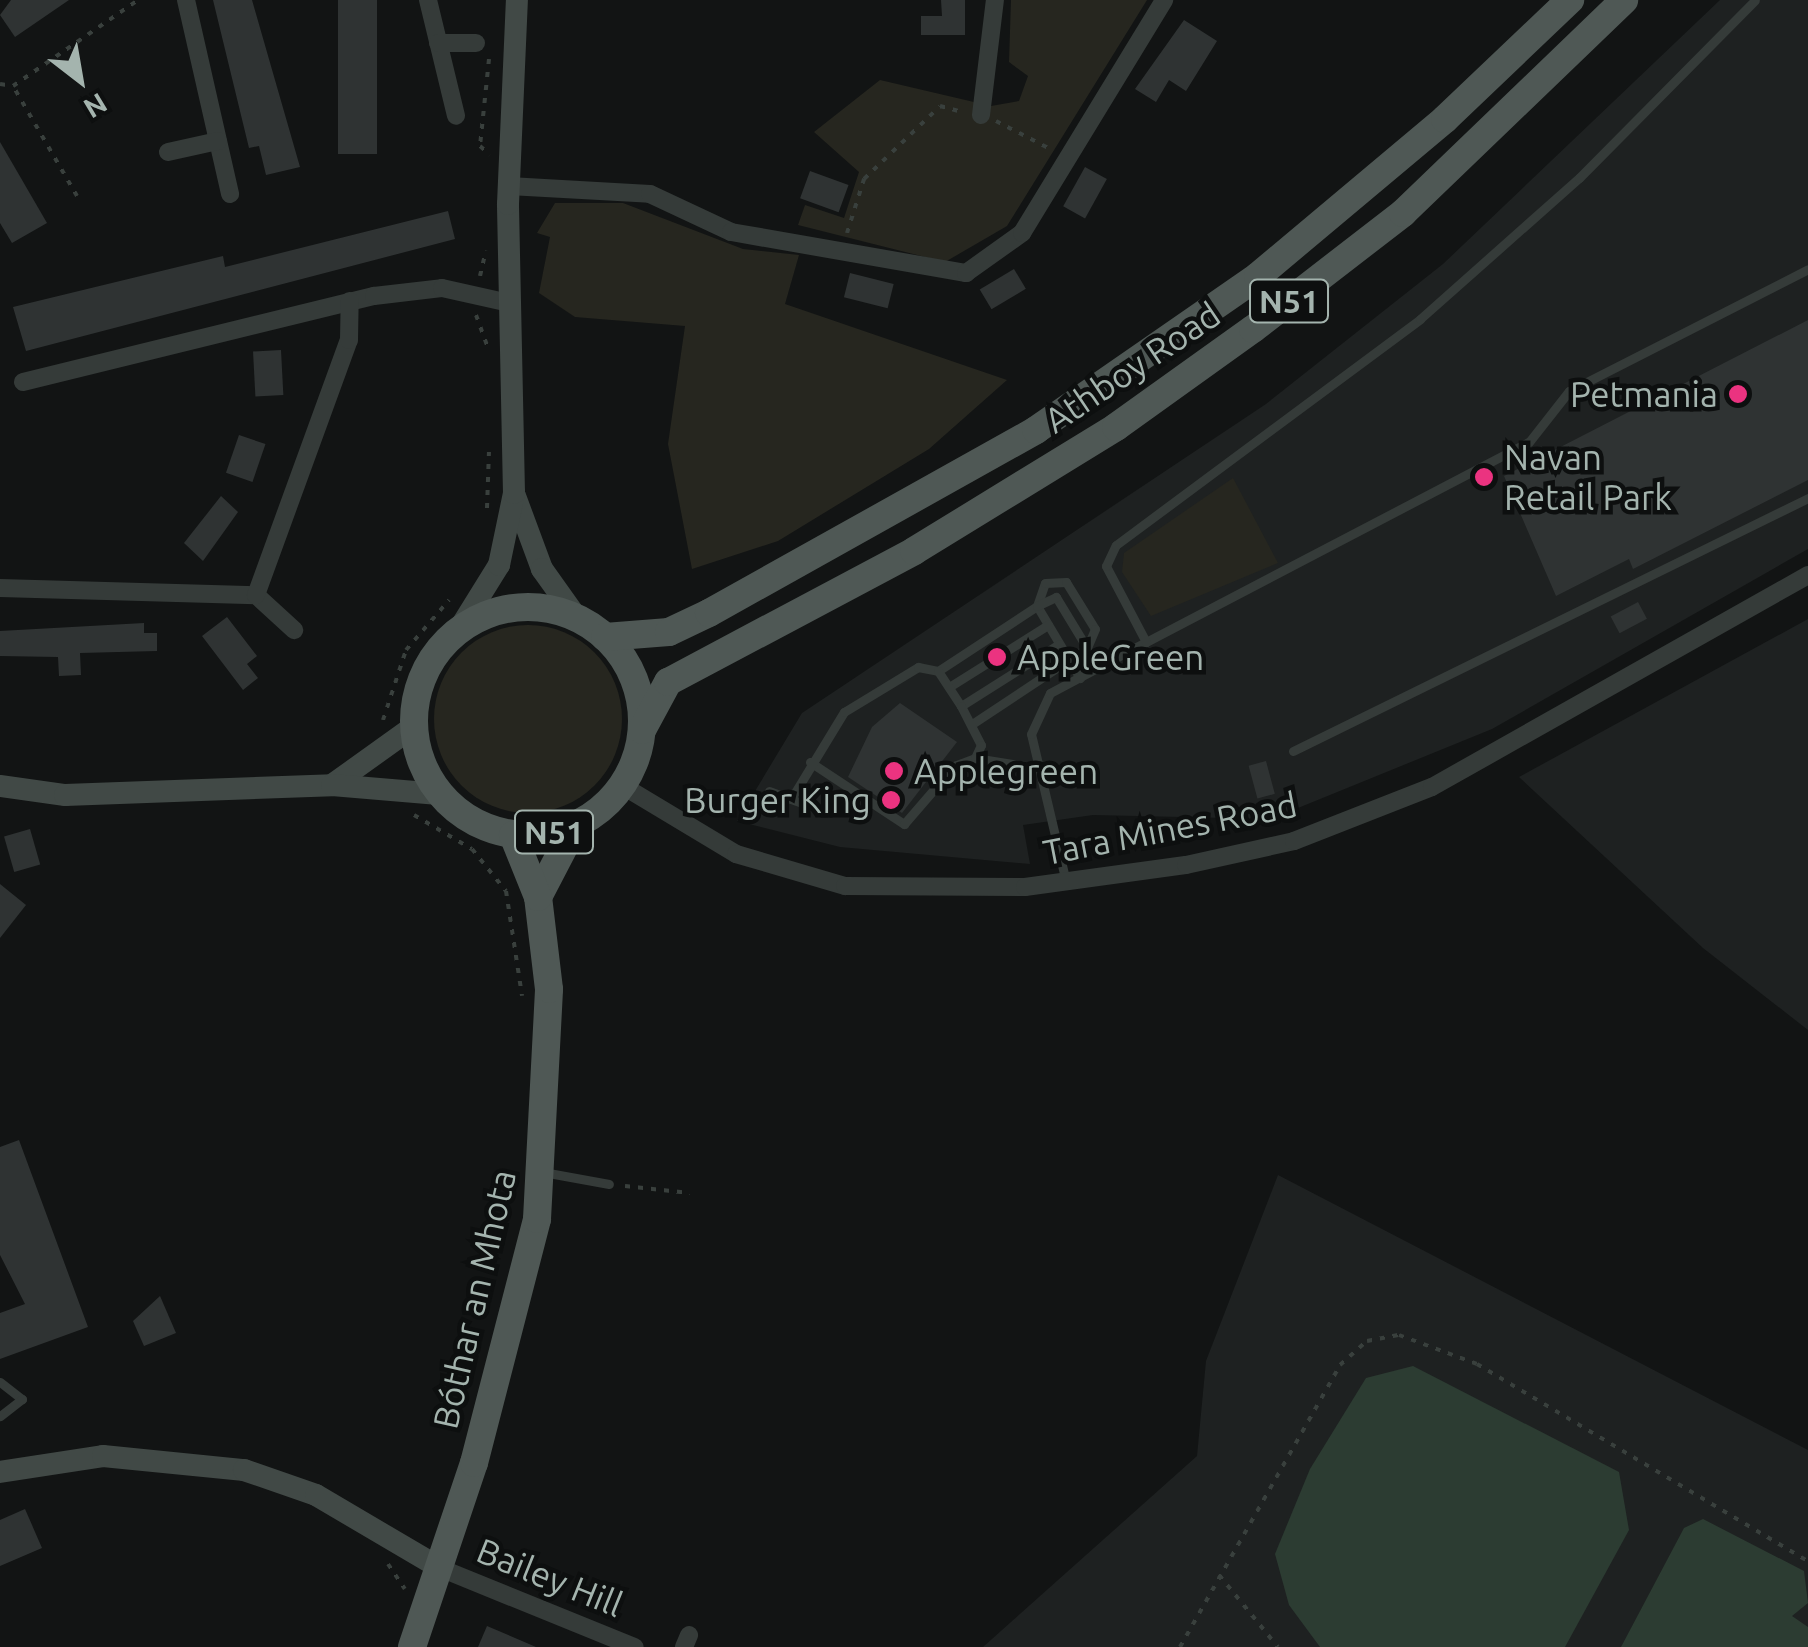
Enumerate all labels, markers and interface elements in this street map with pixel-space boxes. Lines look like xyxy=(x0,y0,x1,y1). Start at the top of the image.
north arrow xyxy=(30,30,130,130)
text: N xyxy=(79,87,113,125)
road number: N51 xyxy=(1249,274,1329,328)
street label: Athboy Road xyxy=(1036,293,1228,441)
place label: Petmania xyxy=(1570,373,1718,415)
marker: Petmania xyxy=(1727,383,1749,405)
place label: Navan Retail Park xyxy=(1504,436,1672,518)
marker: Navan Retail Park xyxy=(1473,466,1495,488)
place label: AppleGreen xyxy=(1017,636,1204,678)
marker: AppleGreen xyxy=(986,646,1008,668)
place label: Applegreen xyxy=(914,750,1098,792)
marker: Applegreen xyxy=(883,760,905,782)
place label: Burger King xyxy=(684,779,871,821)
street label: Tara Mines Road xyxy=(1040,783,1300,873)
marker: Burger King xyxy=(880,789,902,811)
road number: N51 xyxy=(514,805,594,859)
street label: Bóthar an Mhota xyxy=(424,1166,524,1432)
street label: Bailey Hill xyxy=(471,1529,629,1625)

